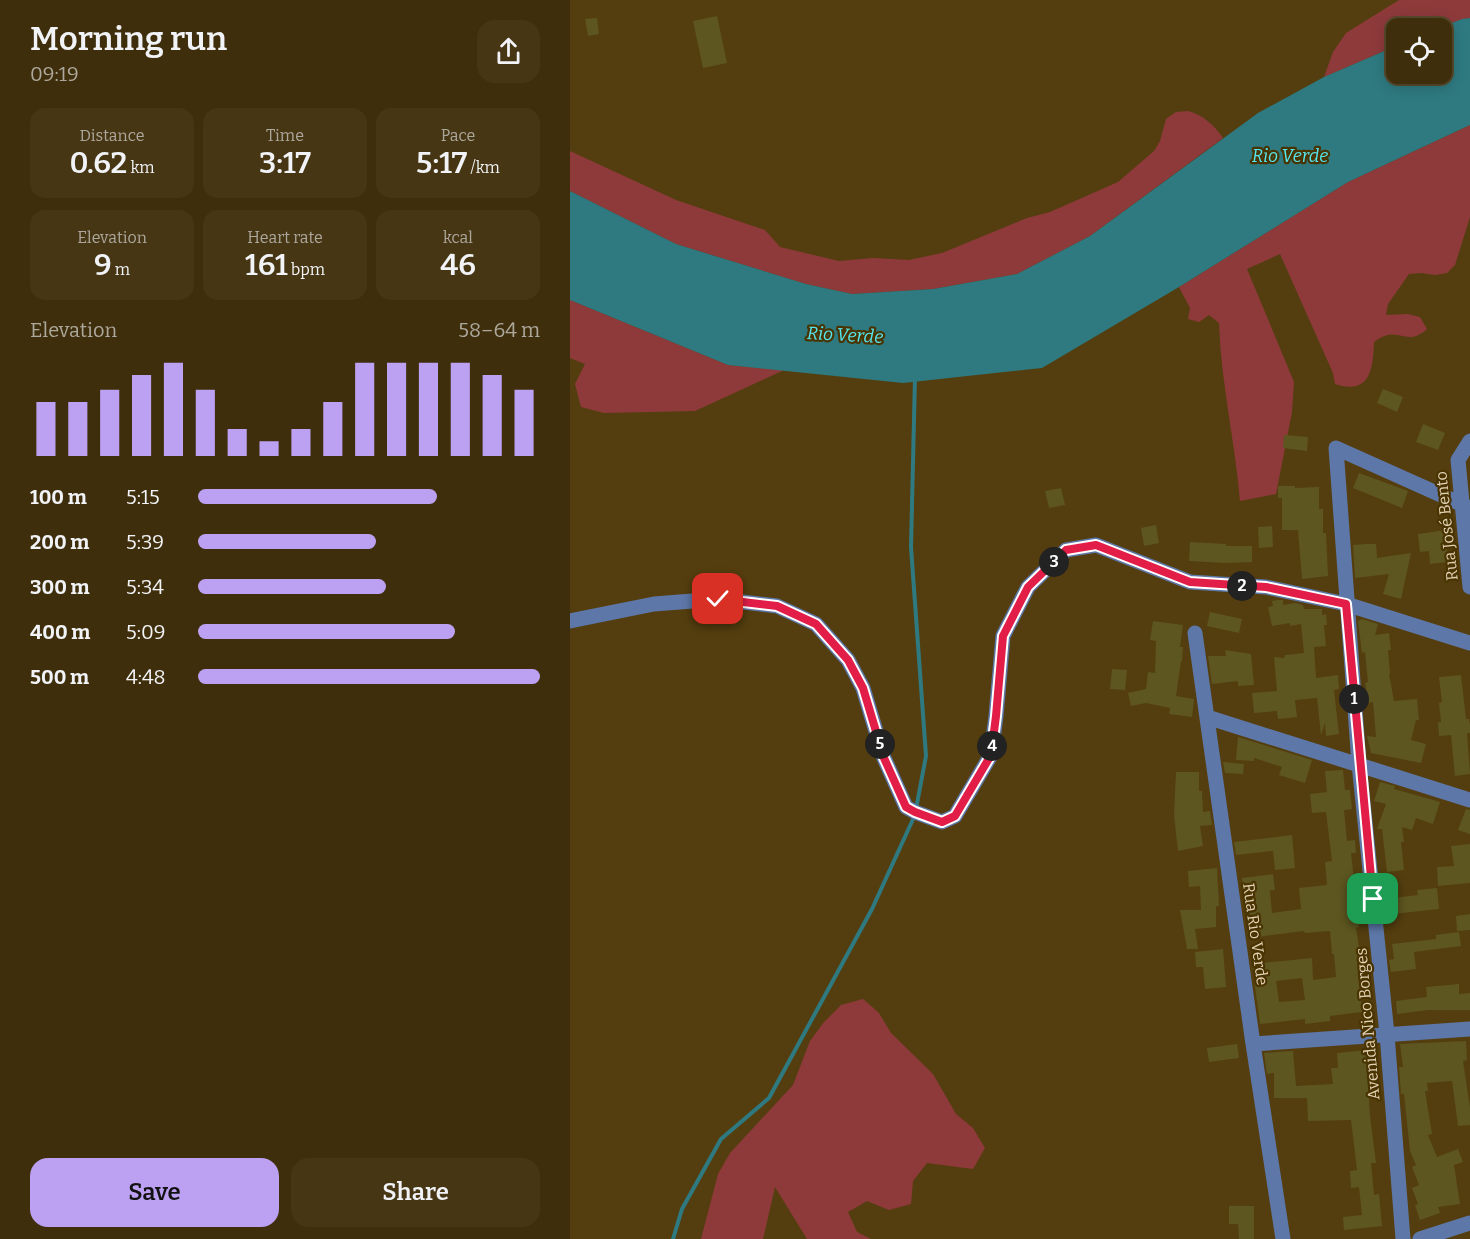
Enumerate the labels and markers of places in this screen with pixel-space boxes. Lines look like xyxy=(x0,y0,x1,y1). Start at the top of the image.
pin: 3 xyxy=(1039,547,1069,577)
pin: 2 xyxy=(1227,571,1257,601)
pin xyxy=(692,573,743,624)
pin: 1 xyxy=(1339,684,1369,714)
pin: 5 xyxy=(865,729,895,759)
pin: 4 xyxy=(977,731,1007,761)
pin xyxy=(1347,873,1398,924)

